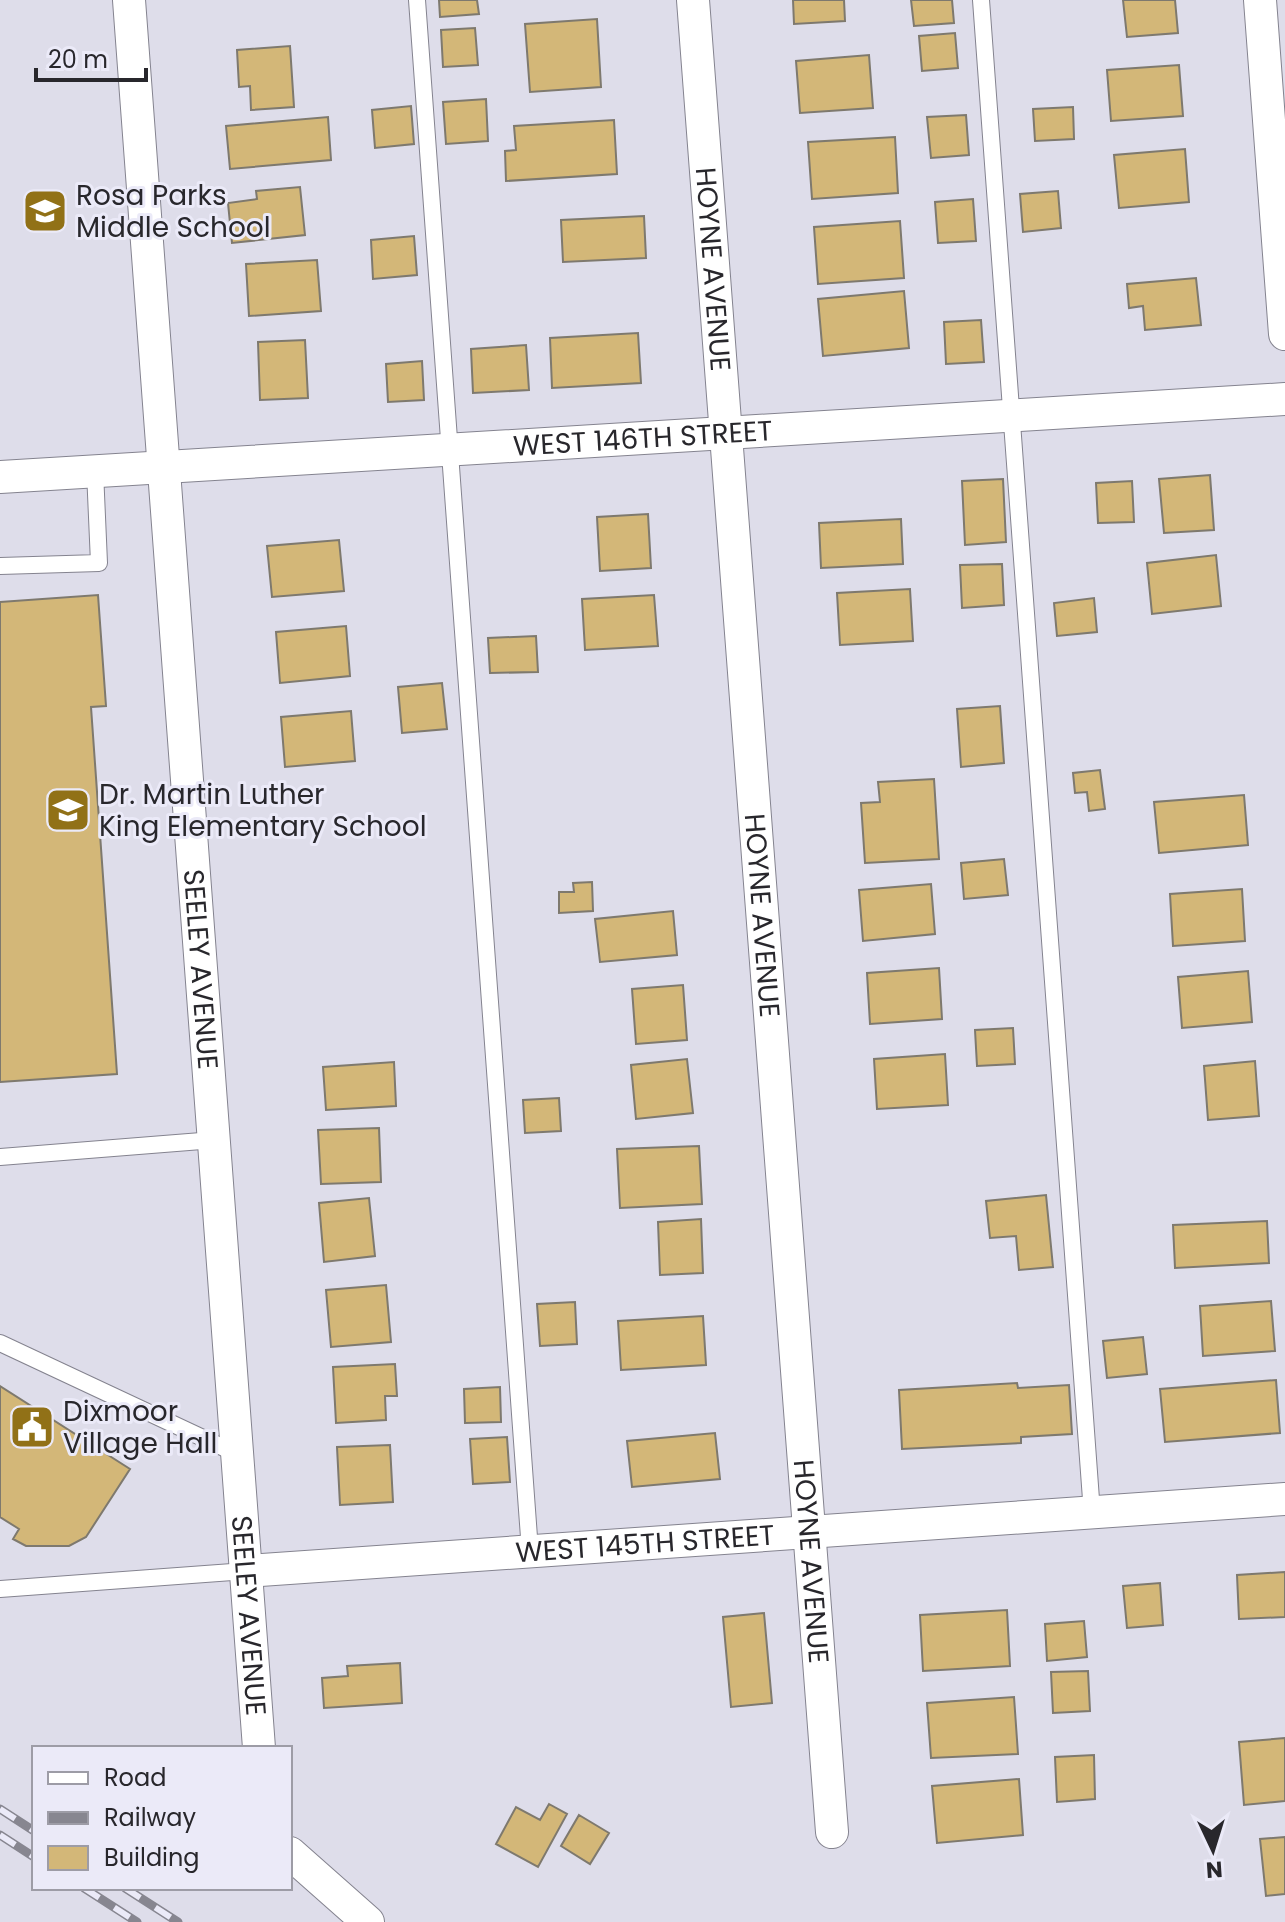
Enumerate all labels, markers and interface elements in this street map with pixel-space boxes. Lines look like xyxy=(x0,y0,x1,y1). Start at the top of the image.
scale bar xyxy=(36,32,146,82)
text: 20 m xyxy=(48,43,108,76)
street label: HOYNE AVENUE xyxy=(686,166,740,373)
place label: Rosa Parks Middle School xyxy=(76,176,271,247)
school or university icon: Rosa Parks Middle School xyxy=(21,187,69,235)
street label: WEST 146TH STREET xyxy=(512,411,774,466)
place label: Dr. Martin Luther King Elementary School xyxy=(99,775,427,846)
school or university icon: Dr. Martin Luther King Elementary School xyxy=(44,786,92,834)
street label: HOYNE AVENUE xyxy=(735,812,789,1019)
street label: SEELEY AVENUE xyxy=(174,868,227,1071)
place label: Dixmoor Village Hall xyxy=(63,1392,217,1463)
public building icon: Dixmoor Village Hall xyxy=(8,1403,56,1451)
street label: HOYNE AVENUE xyxy=(784,1458,838,1665)
street label: SEELEY AVENUE xyxy=(222,1514,276,1717)
street label: WEST 145TH STREET xyxy=(514,1515,776,1572)
legend xyxy=(32,1746,292,1890)
text: Road xyxy=(104,1761,166,1794)
text: Railway xyxy=(104,1801,197,1834)
north arrow xyxy=(1173,1810,1253,1890)
text: Building xyxy=(104,1841,200,1874)
text: N xyxy=(1205,1853,1224,1885)

